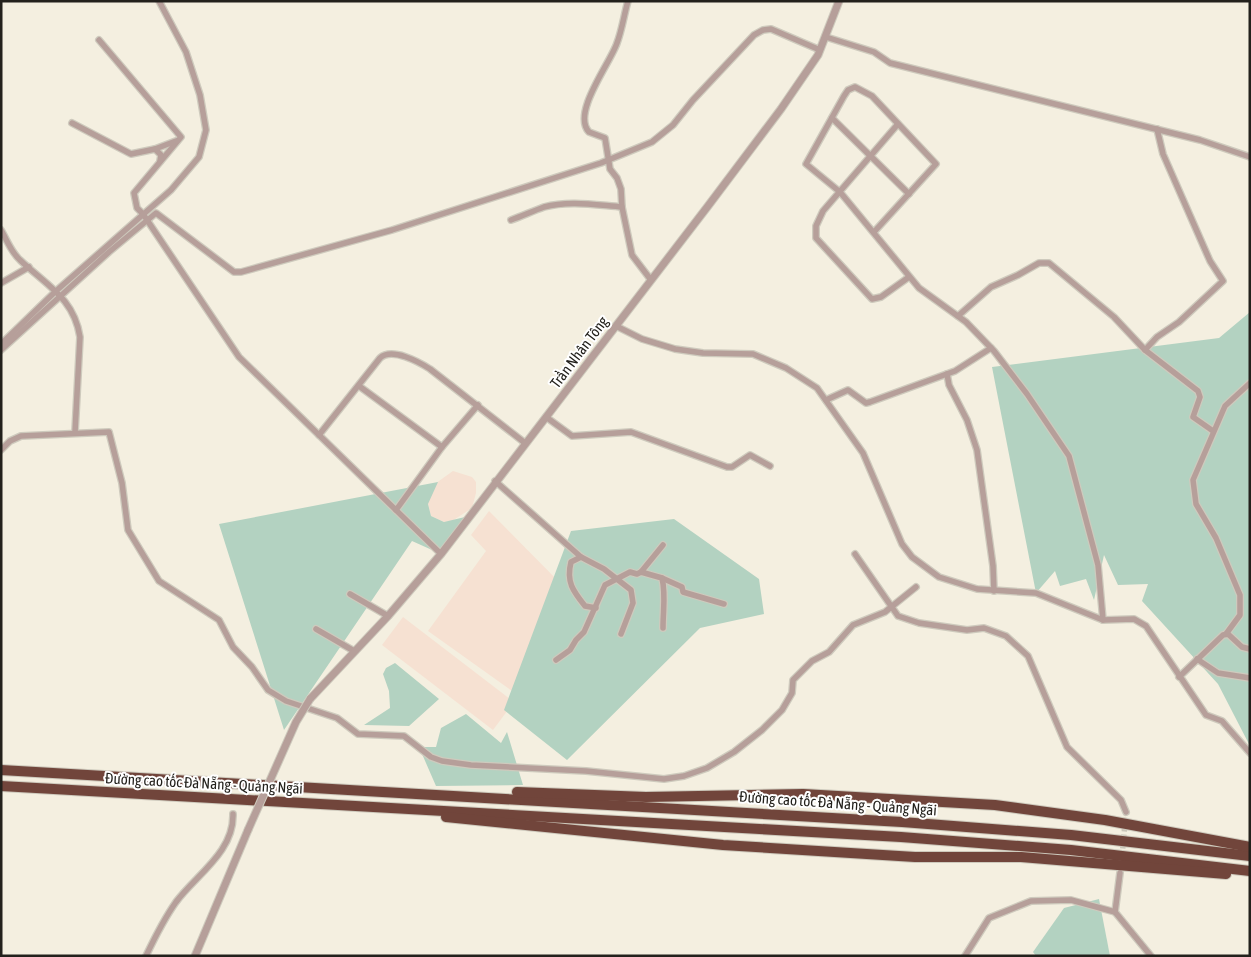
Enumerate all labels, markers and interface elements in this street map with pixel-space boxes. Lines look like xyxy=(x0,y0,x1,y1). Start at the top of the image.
street label: Trần Nhân Tông xyxy=(547,313,612,391)
street label: Đường cao tốc Đà Nẵng - Quảng Ngãi xyxy=(105,769,303,797)
street label: Đường cao tốc Đà Nẵng - Quảng Ngãi xyxy=(739,788,937,818)

